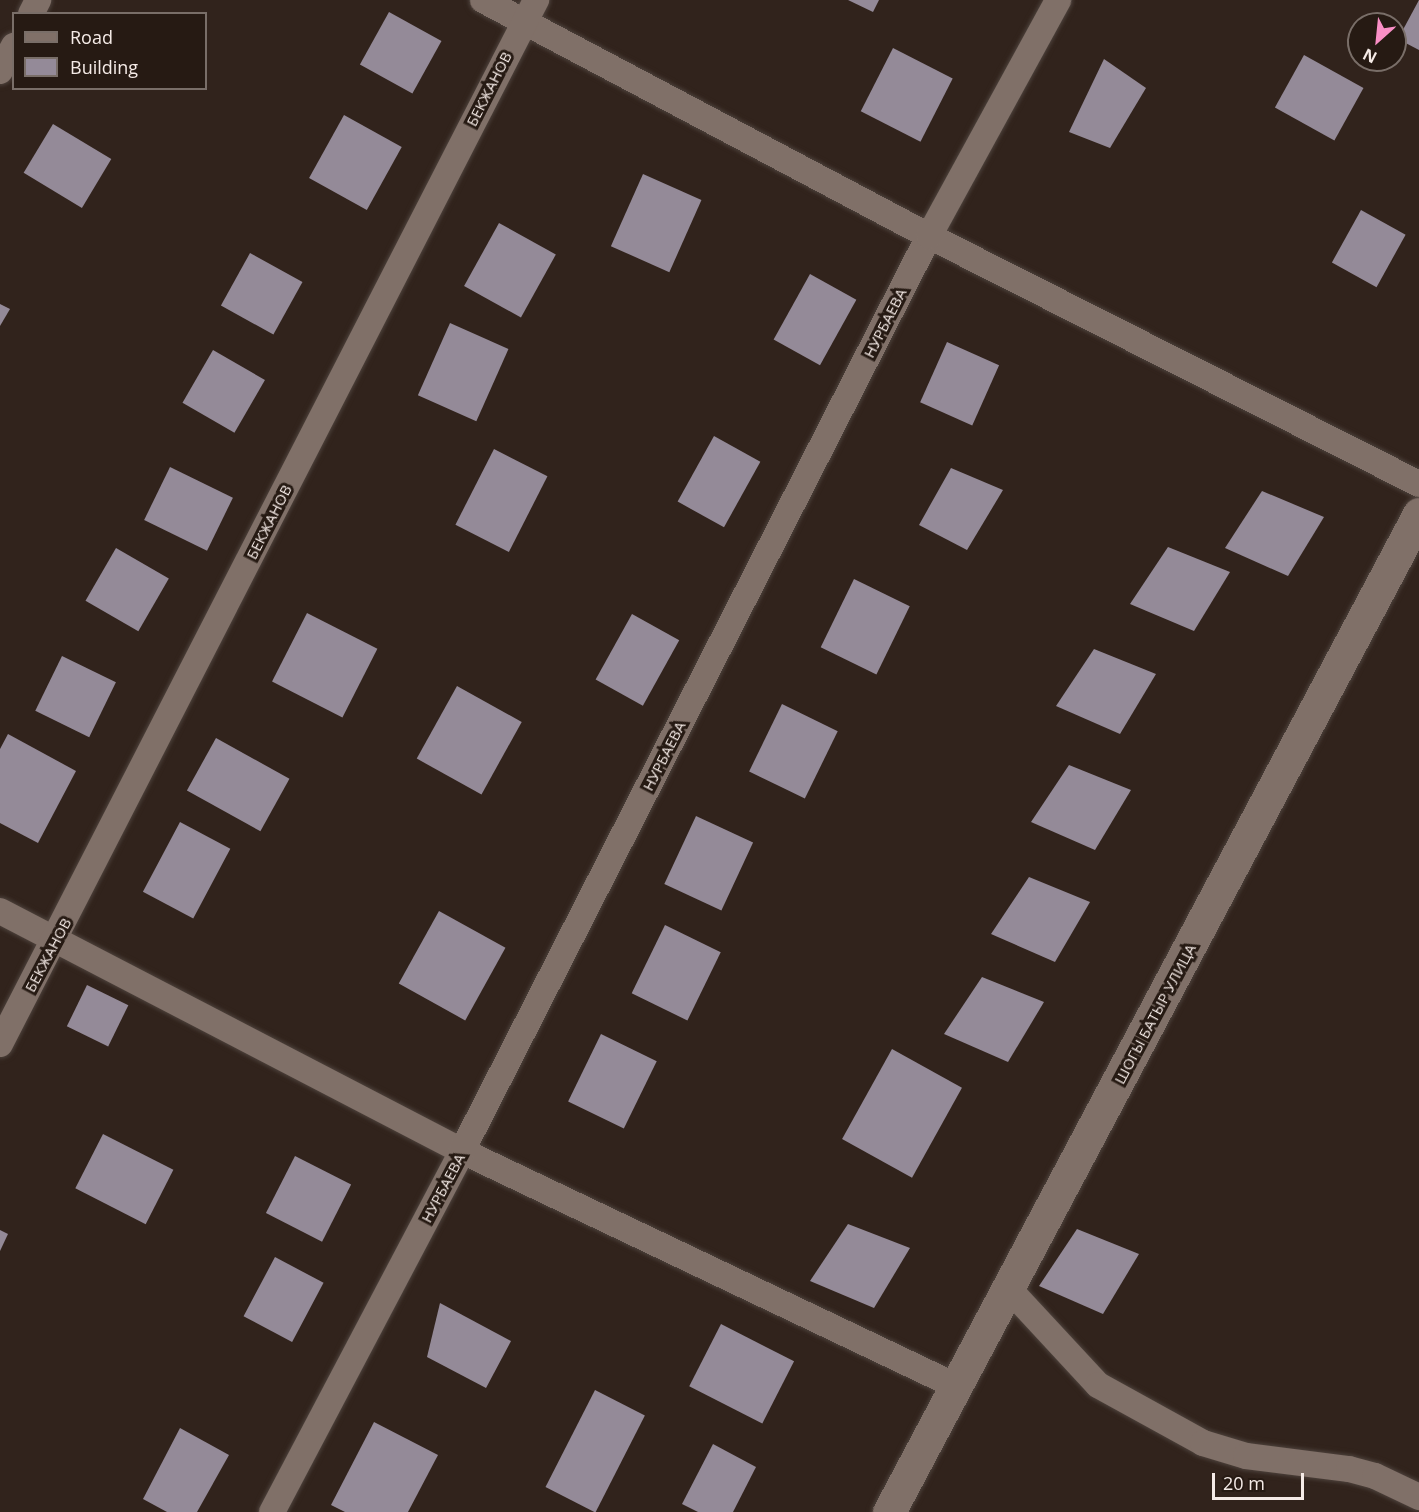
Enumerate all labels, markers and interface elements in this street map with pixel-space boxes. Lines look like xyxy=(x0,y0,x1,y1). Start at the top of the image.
legend xyxy=(12,12,207,90)
north arrow xyxy=(1347,12,1407,72)
text: Road xyxy=(70,25,113,49)
text: N xyxy=(1359,44,1381,69)
street label: БЕКЖАНОВ xyxy=(463,49,515,129)
text: Building xyxy=(70,55,138,79)
street label: НУРБАЕВА xyxy=(860,285,910,361)
street label: БЕКЖАНОВ xyxy=(243,482,295,562)
street label: НУРБАЕВА xyxy=(639,718,689,794)
street label: БЕКЖАНОВ xyxy=(21,915,75,995)
street label: ШОГЫ БАТЫР УЛИЦА xyxy=(1110,941,1200,1087)
street label: НУРБАЕВА xyxy=(417,1150,469,1226)
scale bar xyxy=(1215,1461,1306,1499)
text: 20 m xyxy=(1223,1471,1265,1495)

